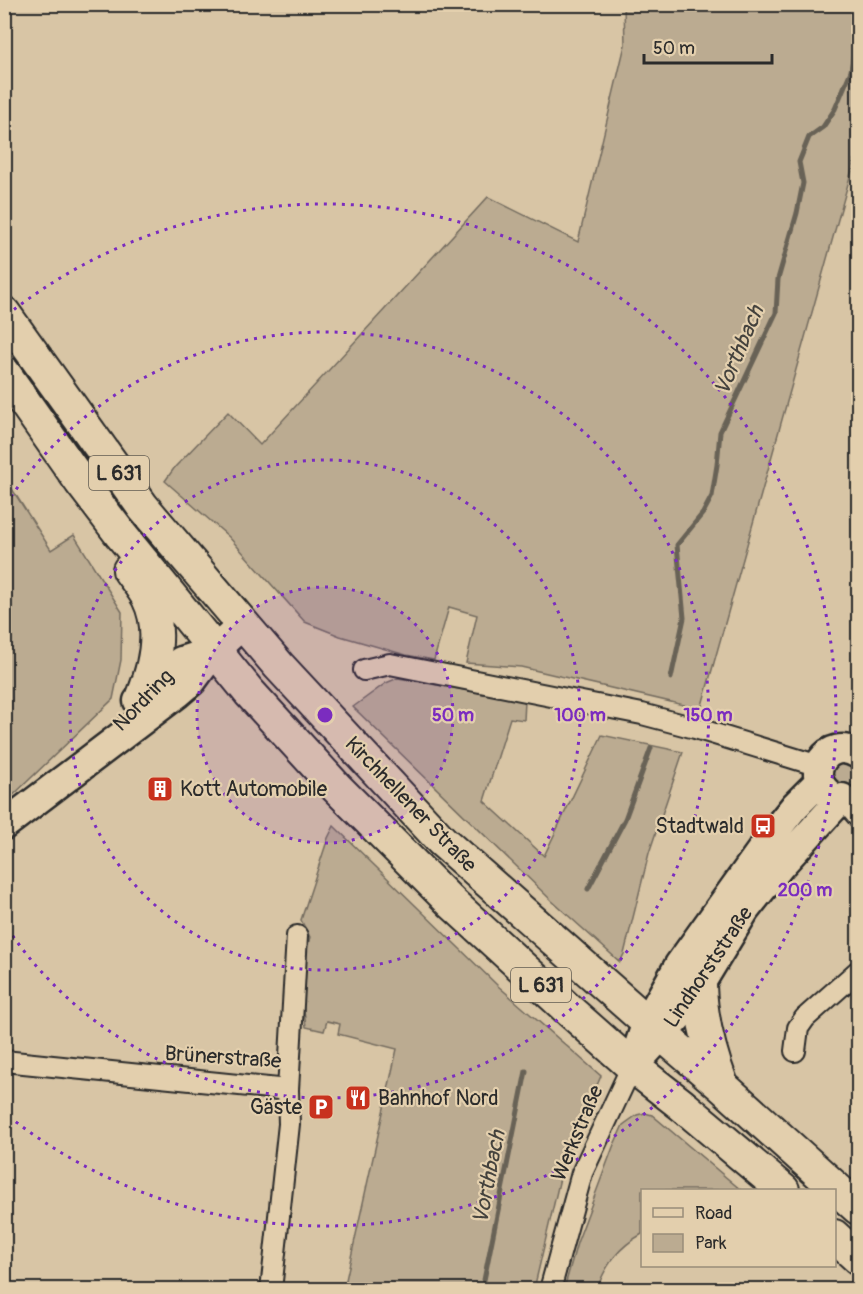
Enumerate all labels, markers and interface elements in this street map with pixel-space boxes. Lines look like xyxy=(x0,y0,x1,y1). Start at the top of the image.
scale bar xyxy=(644,27,772,65)
text: 50 m xyxy=(653,37,695,60)
water label: Vorthbach xyxy=(708,300,771,399)
road number: L 631 xyxy=(89,456,149,490)
street label: Nordring xyxy=(107,664,180,737)
text: 50 m xyxy=(432,704,474,727)
text: 100 m xyxy=(554,704,606,727)
text: 150 m xyxy=(684,704,733,727)
centre of rings xyxy=(315,705,335,725)
street label: Kirchhellener Straße xyxy=(339,731,483,878)
building icon: Kott Automobile xyxy=(145,774,175,804)
place label: Kott Automobile xyxy=(180,776,328,803)
bus stop icon: Stadtwald xyxy=(748,811,778,841)
place label: Stadtwald xyxy=(656,813,744,840)
text: 200 m xyxy=(778,879,832,902)
street label: Lindhorststraße xyxy=(658,901,759,1033)
road number: L 631 xyxy=(511,968,571,1002)
street label: Brünerstraße xyxy=(164,1040,283,1075)
street label: Werkstraße xyxy=(545,1081,610,1185)
restaurant icon: Bahnhof Nord xyxy=(343,1083,373,1113)
place label: Bahnhof Nord xyxy=(378,1085,498,1112)
parking icon: Gäste xyxy=(306,1092,336,1122)
place label: Gäste xyxy=(250,1094,303,1121)
water label: Vorthbach xyxy=(466,1126,512,1226)
legend xyxy=(641,1189,836,1267)
text: Road xyxy=(695,1202,732,1225)
text: Park xyxy=(695,1232,727,1255)

